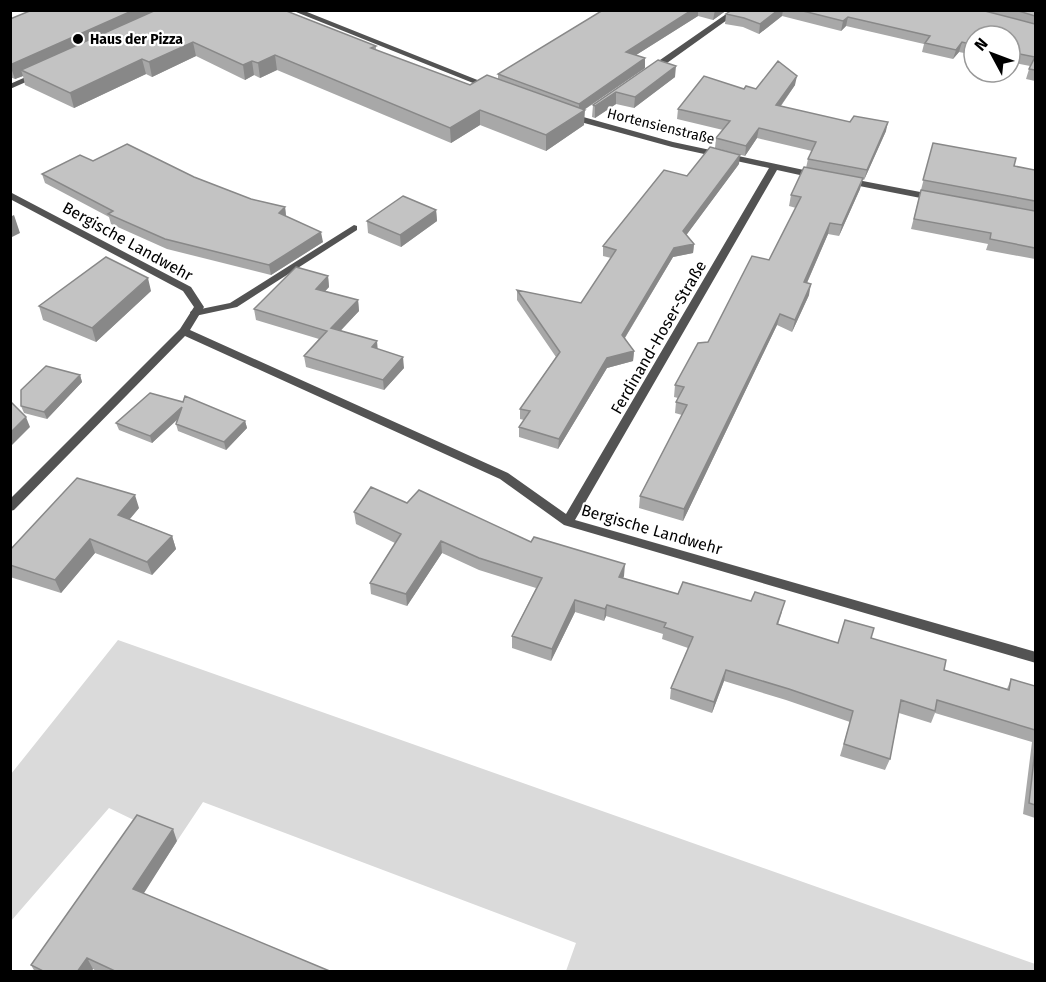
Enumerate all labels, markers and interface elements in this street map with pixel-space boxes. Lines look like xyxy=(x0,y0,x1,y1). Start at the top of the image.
north arrow xyxy=(962,24,1022,84)
place label: Haus der Pizza xyxy=(90,31,183,48)
marker: Haus der Pizza xyxy=(71,32,85,46)
text: N xyxy=(970,34,992,55)
street label: Hortensienstraße xyxy=(605,105,716,148)
street label: Bergische Landwehr xyxy=(59,198,197,286)
street label: Ferdinand-Hoser-Straße xyxy=(607,257,710,417)
street label: Bergische Landwehr xyxy=(579,500,725,559)

